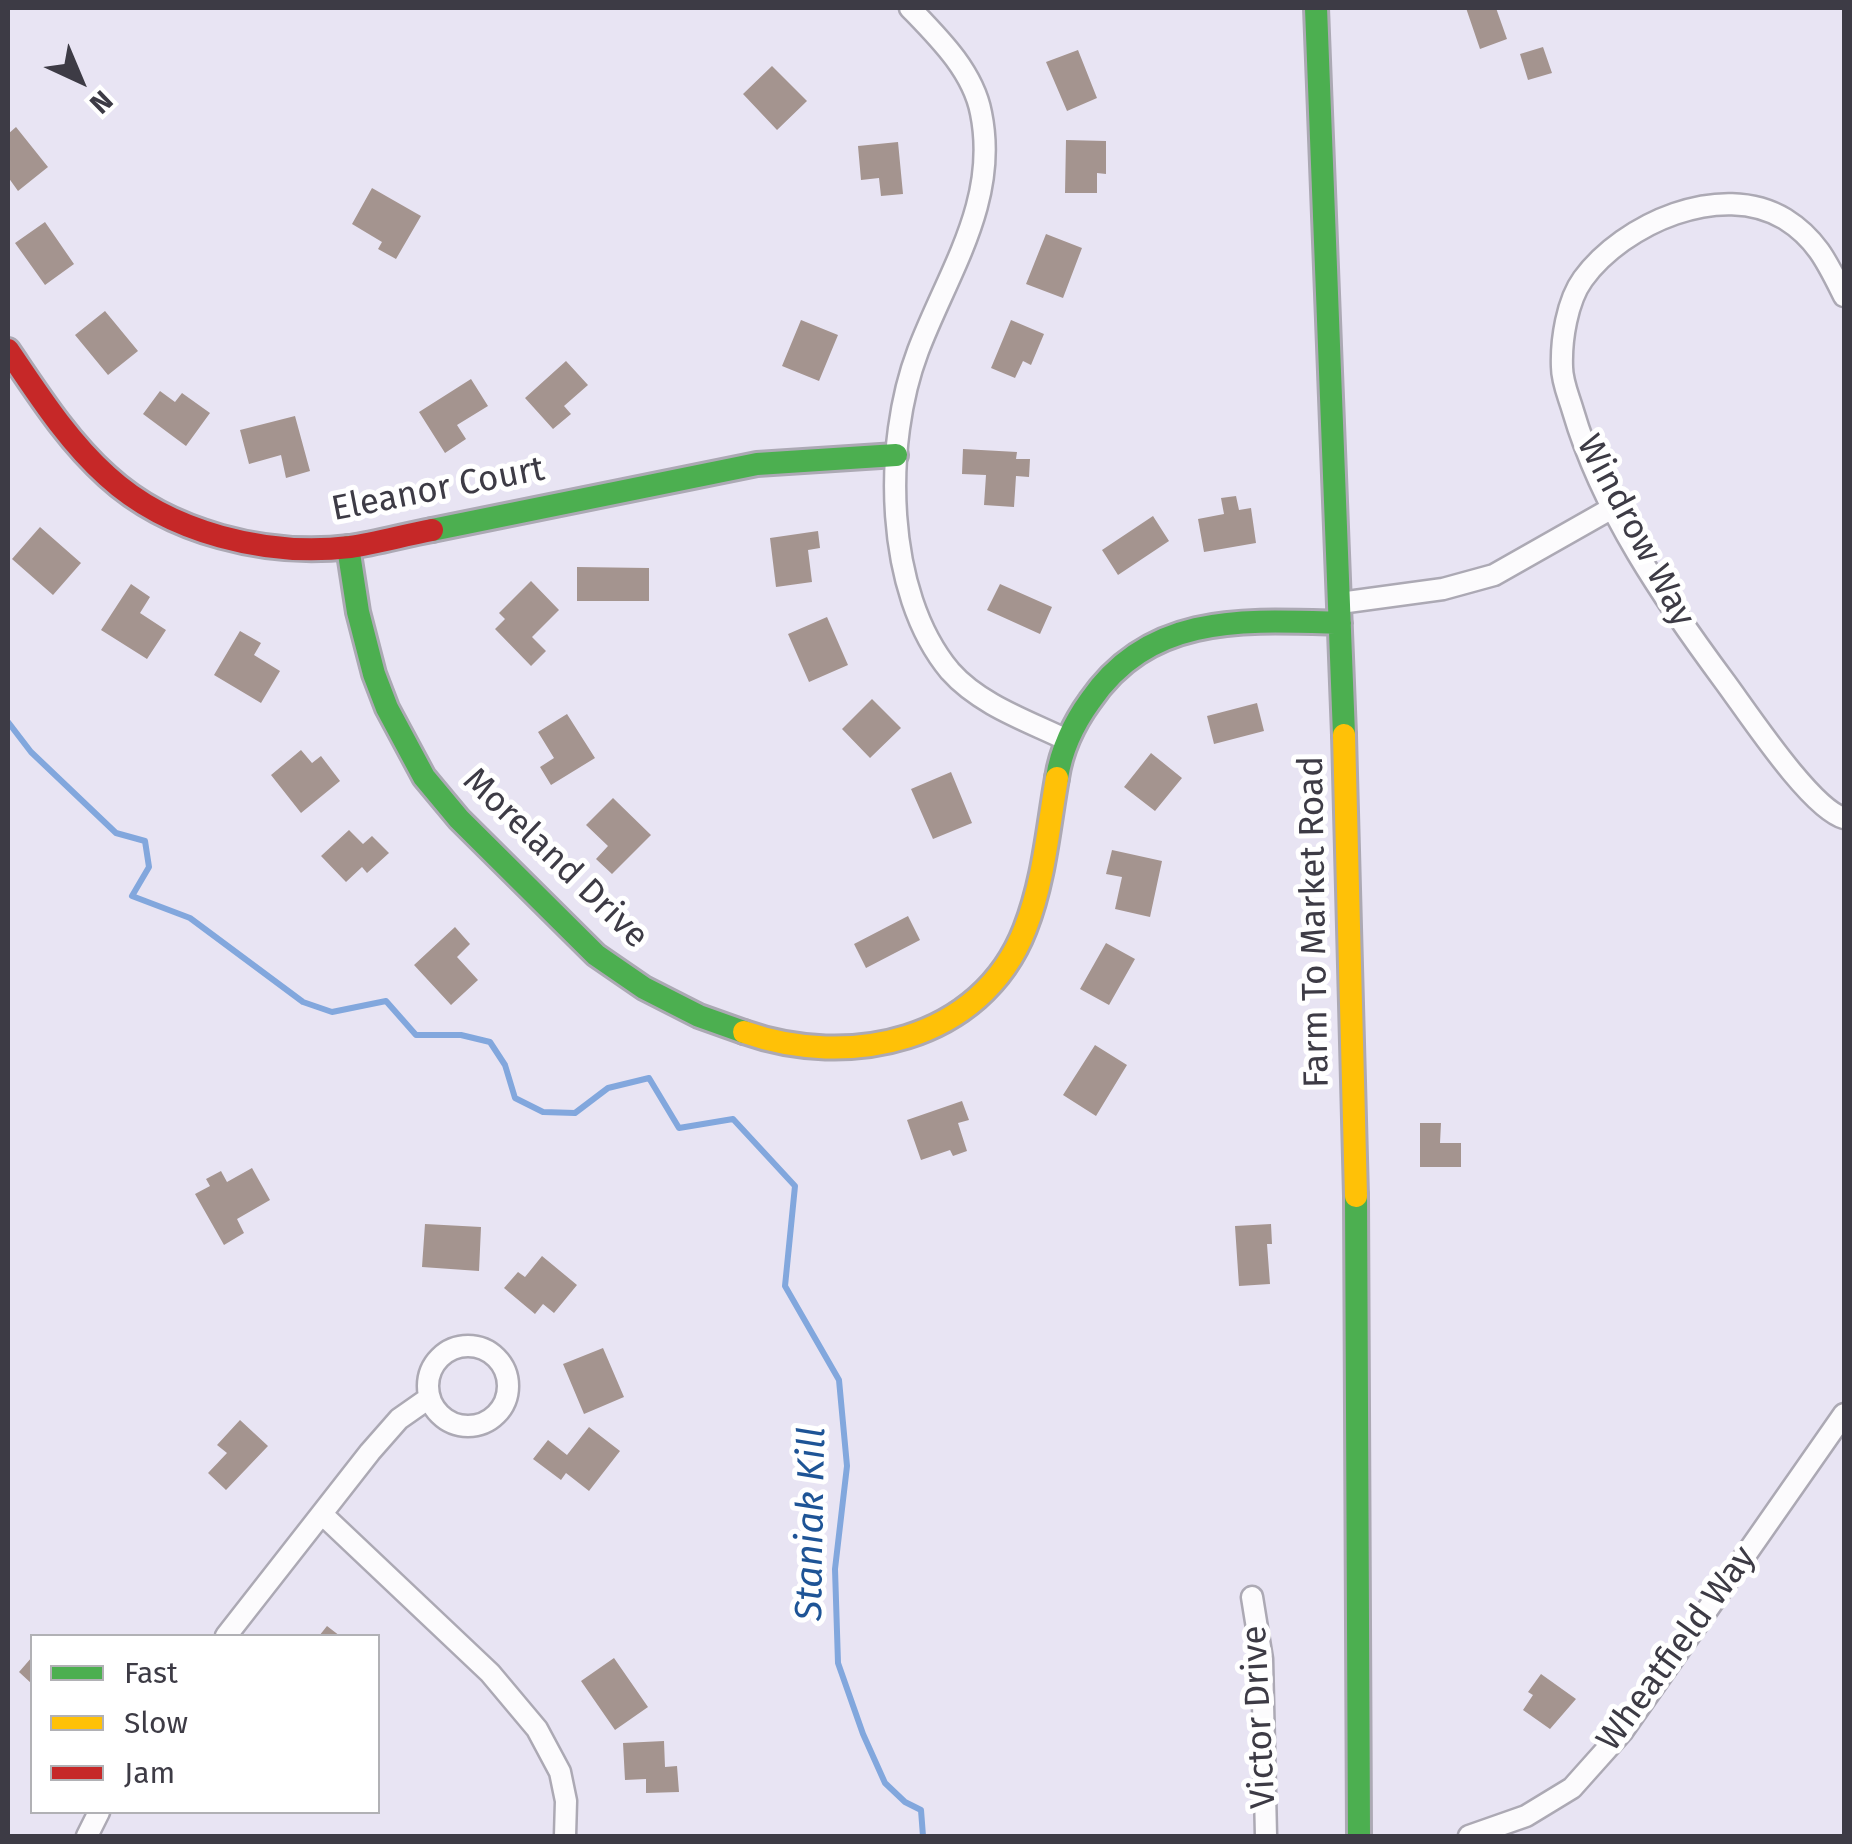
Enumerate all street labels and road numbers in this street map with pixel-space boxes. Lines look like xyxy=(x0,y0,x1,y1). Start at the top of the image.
street label: Windrow Way xyxy=(1567,428,1703,634)
street label: Eleanor Court xyxy=(328,449,548,531)
street label: Farm To Market Road xyxy=(1291,756,1339,1088)
street label: Moreland Drive xyxy=(454,760,656,958)
street label: Wheatfield Way xyxy=(1589,1538,1765,1760)
street label: Victor Drive xyxy=(1234,1624,1286,1810)

